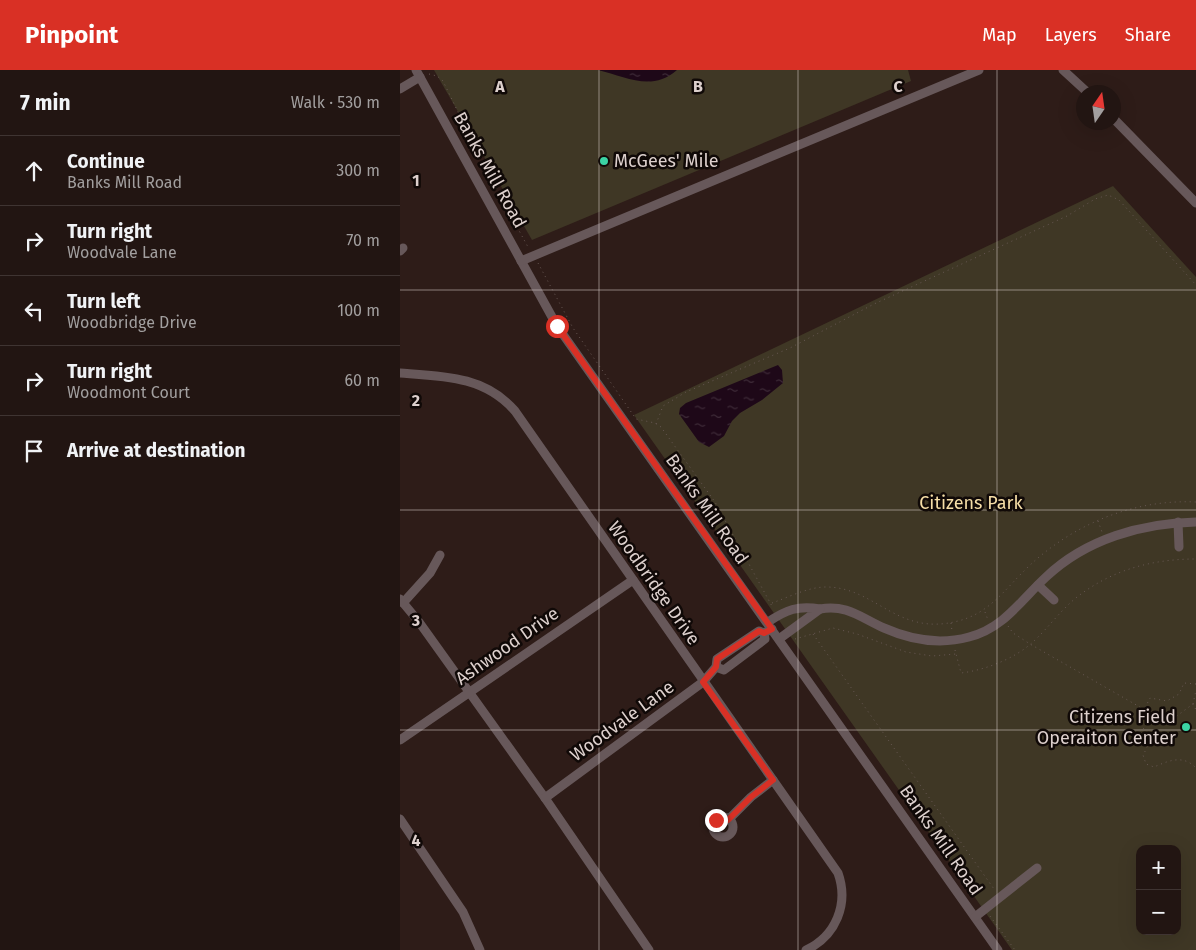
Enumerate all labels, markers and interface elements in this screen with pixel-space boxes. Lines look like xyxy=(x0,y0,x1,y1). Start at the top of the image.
text: Pinpoint xyxy=(25,21,118,49)
text: Map xyxy=(982,24,1017,46)
text: Layers xyxy=(1045,24,1097,46)
text: Share xyxy=(1125,24,1171,46)
text: A xyxy=(494,77,505,96)
text: B xyxy=(693,77,703,96)
text: C xyxy=(893,77,903,96)
north arrow xyxy=(1076,85,1121,130)
text: 7 min xyxy=(20,90,71,116)
text: Walk · 530 m xyxy=(291,93,380,112)
street label: Banks Mill Road xyxy=(449,108,531,232)
text: Continue xyxy=(67,150,145,173)
place label: McGees' Mile xyxy=(614,150,719,172)
marker: McGees' Mile xyxy=(598,155,610,167)
icon: ahead xyxy=(20,157,48,185)
text: 300 m xyxy=(336,161,380,180)
text: 1 xyxy=(412,171,420,190)
text: Banks Mill Road xyxy=(67,173,182,192)
text: Turn right xyxy=(67,220,152,243)
icon: right xyxy=(20,227,48,255)
text: 70 m xyxy=(346,231,380,250)
text: Woodvale Lane xyxy=(67,243,177,262)
text: Turn left xyxy=(67,290,141,313)
icon: left xyxy=(20,297,48,325)
text: 100 m xyxy=(337,301,380,320)
text: Woodbridge Drive xyxy=(67,313,197,332)
route start xyxy=(546,315,569,338)
text: Turn right xyxy=(67,360,152,383)
icon: right xyxy=(20,367,48,395)
text: 60 m xyxy=(345,371,380,390)
text: Woodmont Court xyxy=(67,383,190,402)
text: 2 xyxy=(412,391,420,410)
icon: arrive xyxy=(20,437,48,465)
text: Arrive at destination xyxy=(67,439,246,462)
street label: Banks Mill Road xyxy=(661,450,753,568)
park label: Citizens Park xyxy=(919,492,1023,514)
street label: Woodbridge Drive xyxy=(603,517,705,649)
street label: Ashwood Drive xyxy=(451,602,563,690)
text: 3 xyxy=(411,611,420,630)
street label: Woodvale Lane xyxy=(566,676,678,766)
place label: Citizens Field Operaiton Center xyxy=(1037,706,1176,749)
marker: Citizens Field Operaiton Center xyxy=(1180,721,1192,733)
street label: Banks Mill Road xyxy=(895,781,987,899)
route end xyxy=(705,809,728,832)
text: 4 xyxy=(411,831,421,850)
map controls xyxy=(1136,845,1181,935)
button: + xyxy=(1136,845,1181,890)
button: − xyxy=(1136,890,1181,935)

